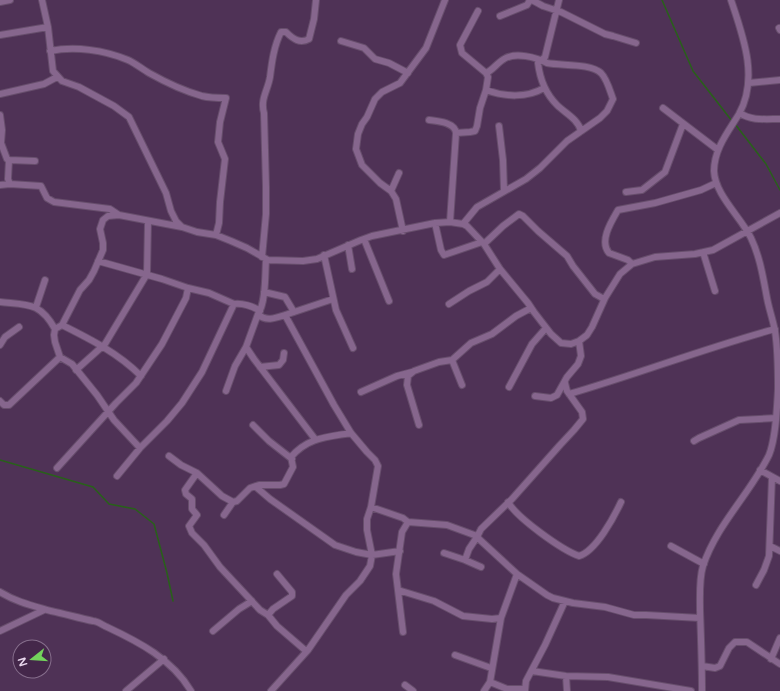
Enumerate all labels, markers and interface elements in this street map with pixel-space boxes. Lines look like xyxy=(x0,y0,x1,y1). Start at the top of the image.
north arrow xyxy=(12,639,52,679)
text: N xyxy=(15,656,30,668)

